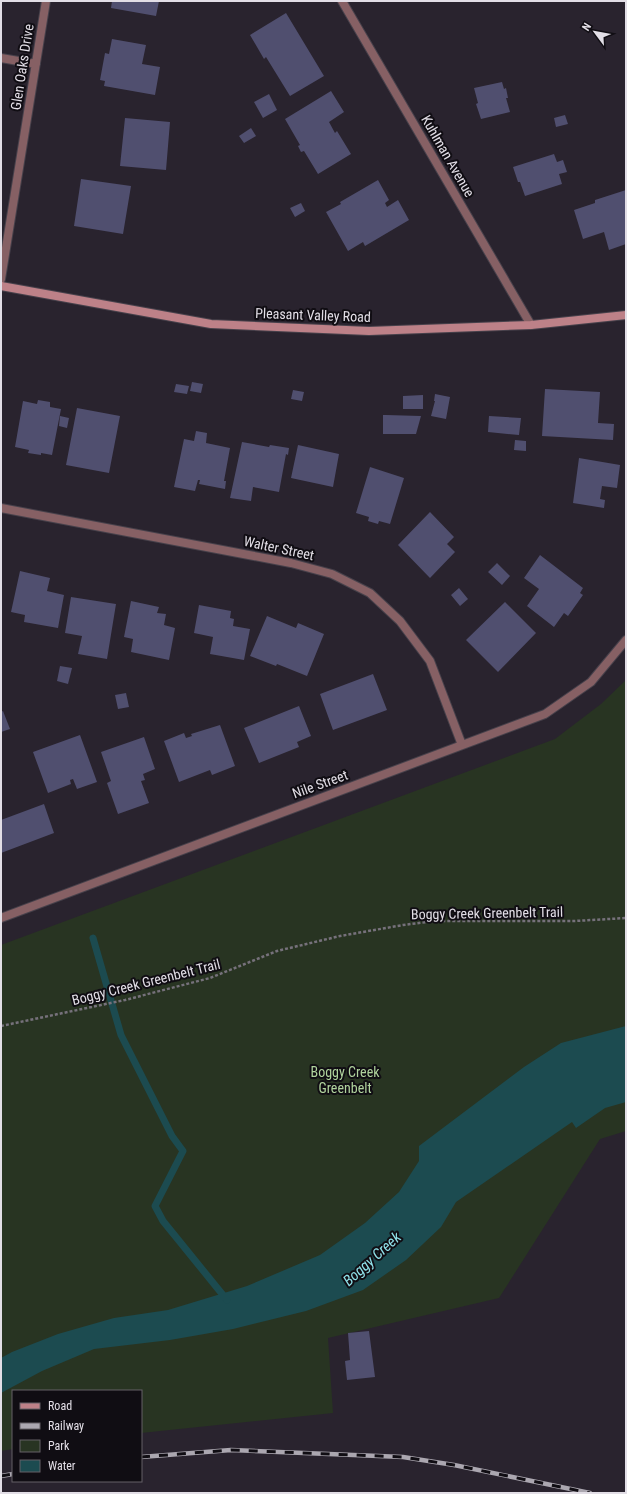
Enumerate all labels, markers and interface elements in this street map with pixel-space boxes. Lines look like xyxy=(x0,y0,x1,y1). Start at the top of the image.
north arrow xyxy=(575,12,615,52)
text: N xyxy=(580,20,594,33)
street label: Glen Oaks Drive xyxy=(7,22,37,111)
street label: Kuhlman Avenue xyxy=(418,112,478,200)
street label: Pleasant Valley Road xyxy=(255,305,371,325)
street label: Walter Street xyxy=(242,533,316,563)
street label: Nile Street xyxy=(290,767,350,801)
street label: Boggy Creek Greenbelt Trail xyxy=(411,904,563,922)
street label: Boggy Creek Greenbelt Trail xyxy=(70,956,222,1008)
park label: Boggy Creek Greenbelt xyxy=(310,1064,380,1096)
water label: Boggy Creek xyxy=(339,1228,405,1290)
legend xyxy=(12,1390,142,1482)
text: Road xyxy=(48,1399,72,1413)
text: Railway xyxy=(48,1419,84,1433)
text: Park xyxy=(48,1439,70,1453)
text: Water xyxy=(48,1459,76,1473)

